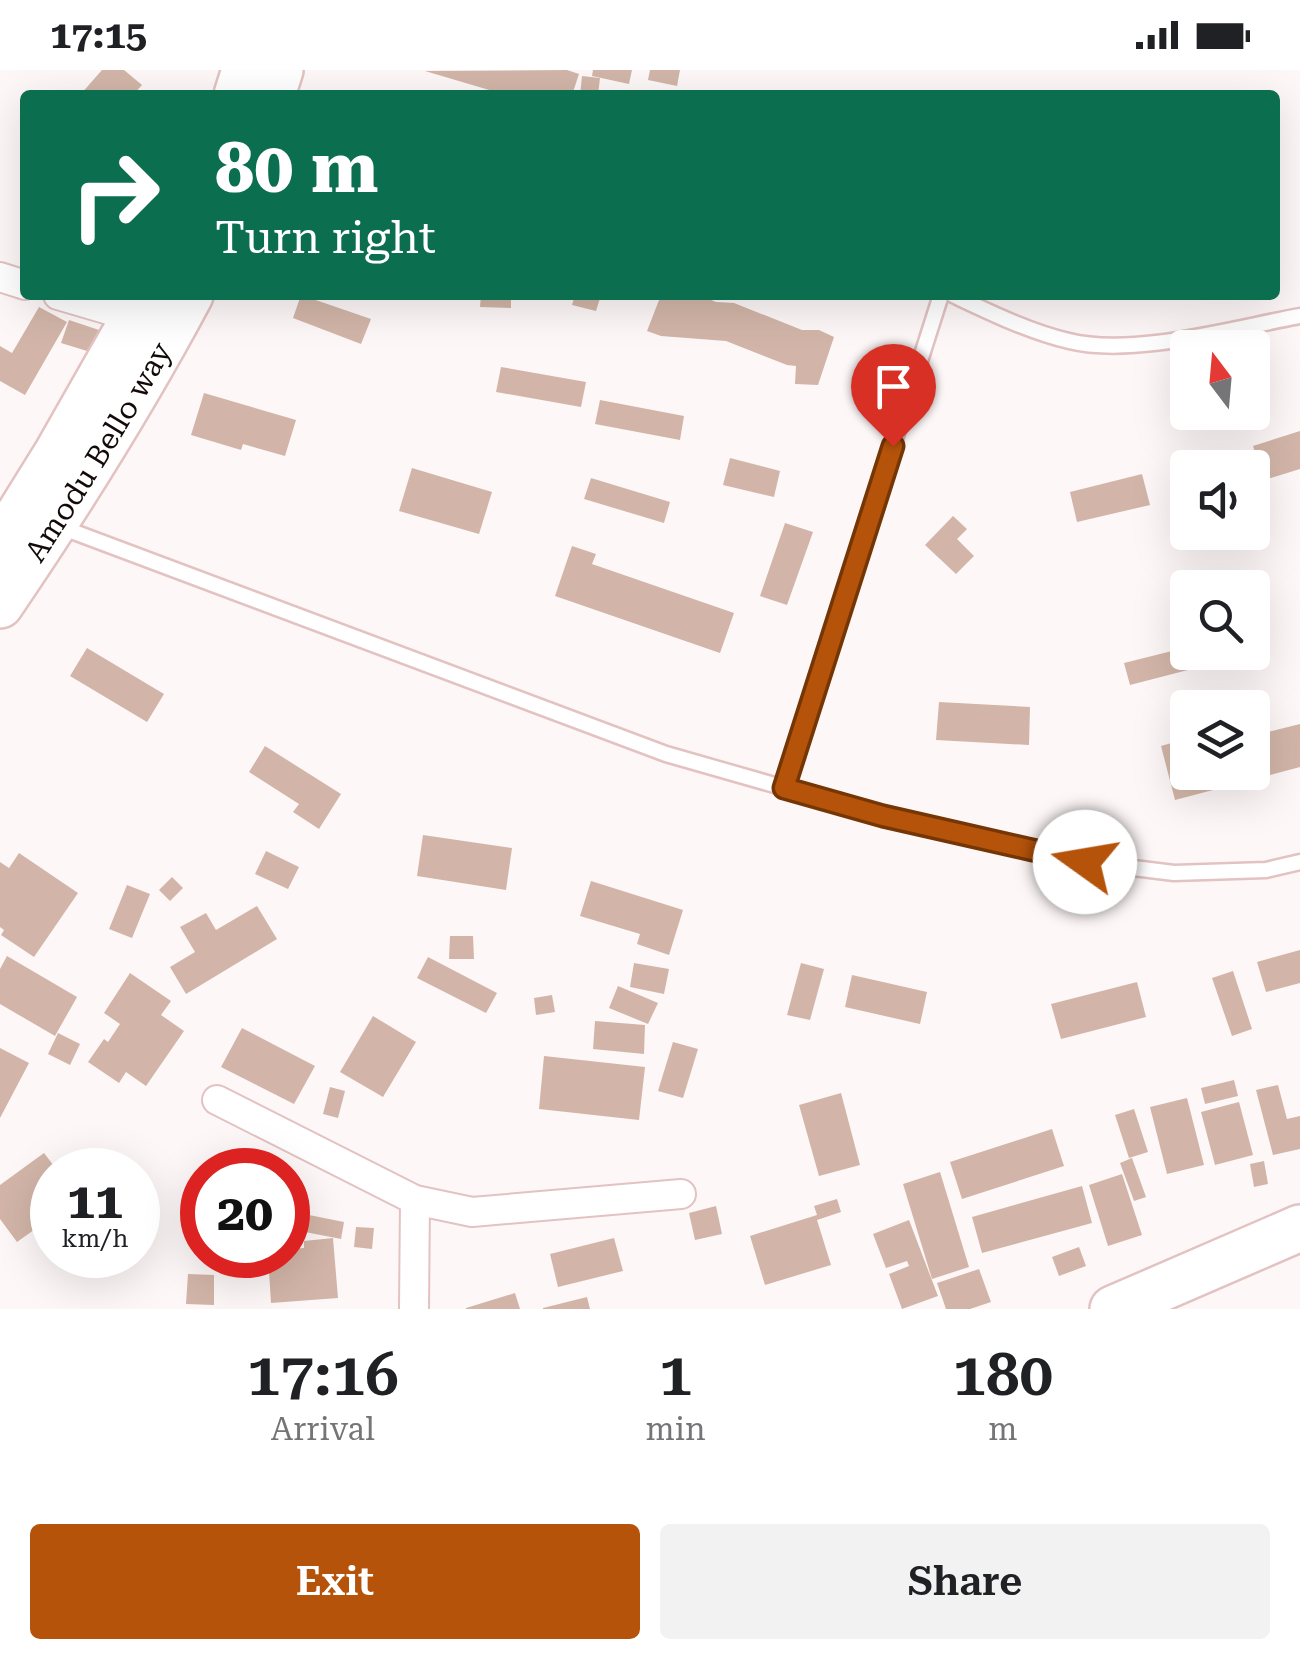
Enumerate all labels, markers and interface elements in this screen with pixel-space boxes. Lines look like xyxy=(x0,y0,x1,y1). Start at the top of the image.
text: 17:15 xyxy=(50,13,147,57)
text: 80 m xyxy=(215,127,379,209)
icon: right xyxy=(50,130,180,260)
text: Turn right xyxy=(215,211,436,264)
north arrow xyxy=(1170,330,1270,430)
map controls xyxy=(1170,330,1270,790)
street label: Amodu Bello way xyxy=(17,336,178,568)
pin xyxy=(851,344,936,447)
icon: arrive xyxy=(866,359,921,414)
button: sound xyxy=(1170,450,1270,550)
button: search xyxy=(1170,570,1270,670)
button: layers xyxy=(1170,690,1270,790)
position arrow xyxy=(1033,810,1137,914)
speed limit sign: 20 xyxy=(180,1148,310,1278)
text: 11 xyxy=(67,1172,123,1230)
text: km/h xyxy=(62,1224,128,1253)
text: 17:16 xyxy=(247,1339,399,1410)
text: 1 xyxy=(659,1339,692,1410)
text: 180 xyxy=(952,1339,1053,1410)
text: Arrival xyxy=(271,1410,375,1448)
text: min xyxy=(646,1410,706,1448)
text: m xyxy=(988,1410,1017,1448)
button: Exit xyxy=(30,1524,640,1639)
button: Share xyxy=(660,1524,1270,1639)

